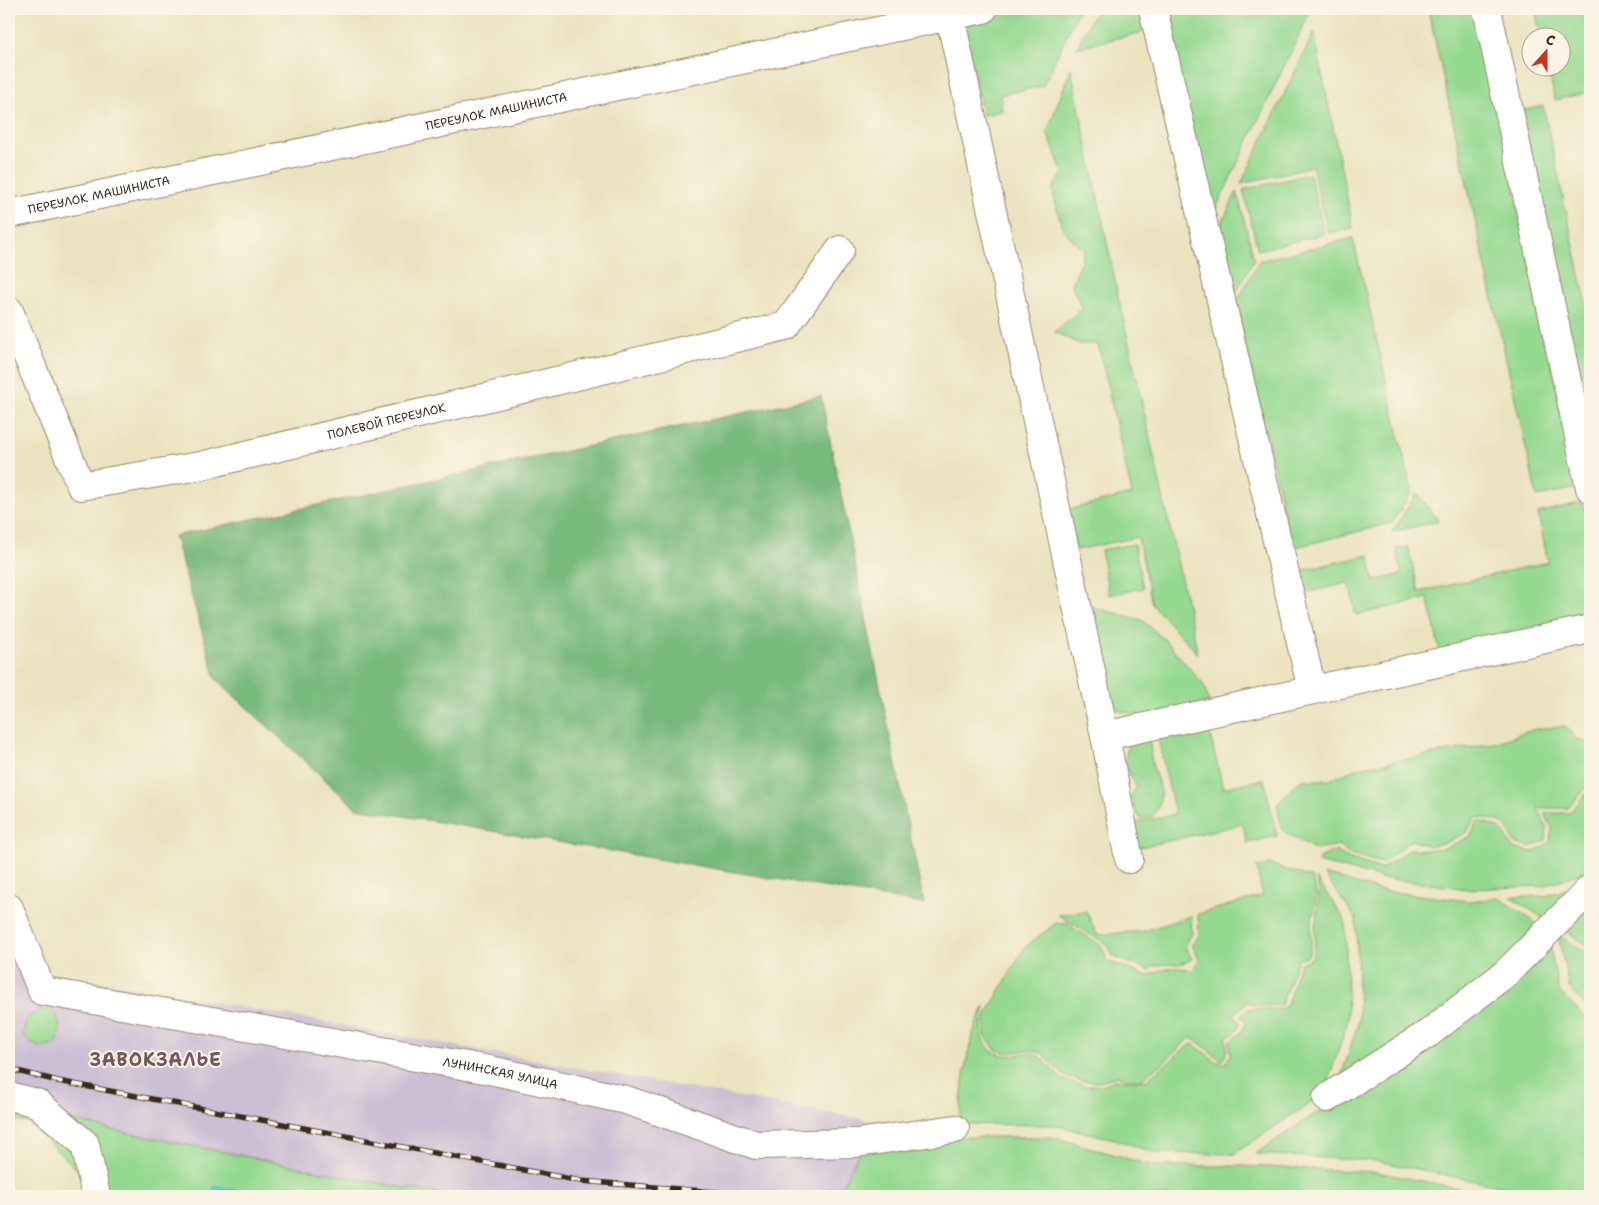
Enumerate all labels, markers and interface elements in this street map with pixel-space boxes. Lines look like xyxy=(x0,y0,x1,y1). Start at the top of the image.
north arrow xyxy=(1522,28,1572,78)
text: С xyxy=(1543,30,1558,50)
street label: ПЕРЕУЛОК МАШИНИСТА xyxy=(424,89,569,134)
street label: ПЕРЕУЛОК МАШИНИСТА xyxy=(27,172,172,218)
street label: ПОЛЕВОЙ ПЕРЕУЛОК xyxy=(326,399,448,443)
district label: ЗАВОКЗАЛЬЕ xyxy=(90,1048,222,1072)
street label: ЛУНИНСКАЯ УЛИЦА xyxy=(442,1054,560,1093)

